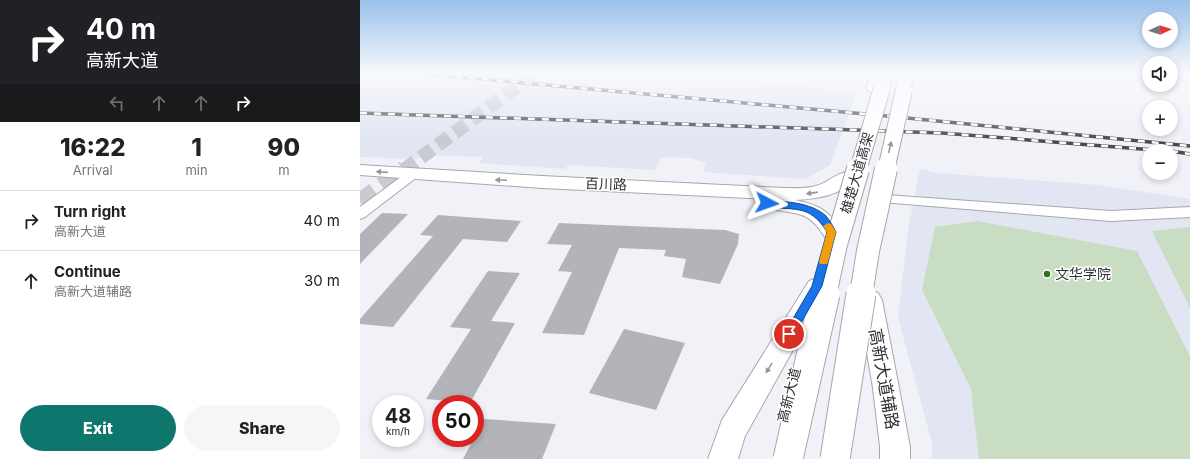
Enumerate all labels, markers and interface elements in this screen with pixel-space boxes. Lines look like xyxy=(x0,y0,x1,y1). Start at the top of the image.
text: 40 m xyxy=(86,12,156,46)
north arrow xyxy=(1142,12,1178,48)
map controls xyxy=(1142,12,1178,180)
icon: right xyxy=(20,16,72,68)
text: 高新大道 xyxy=(86,50,158,71)
button: sound xyxy=(1142,56,1178,92)
icon: left xyxy=(106,92,128,114)
icon: ahead xyxy=(148,92,170,114)
icon: ahead xyxy=(190,92,212,114)
icon: right xyxy=(232,92,254,114)
button: + xyxy=(1142,100,1178,136)
street label: 雄楚大道高架 xyxy=(837,130,876,216)
text: 16:22 xyxy=(60,133,125,162)
text: 1 xyxy=(191,133,202,162)
text: 90 xyxy=(268,133,300,162)
one-way arrow xyxy=(888,141,894,153)
button: − xyxy=(1142,144,1178,180)
text: Arrival xyxy=(73,162,113,178)
text: min xyxy=(185,162,208,178)
text: m xyxy=(278,162,290,178)
one-way arrow xyxy=(376,168,388,175)
street label: 百川路 xyxy=(585,174,627,193)
one-way arrow xyxy=(495,176,507,183)
position arrow xyxy=(746,182,788,224)
one-way arrow xyxy=(806,190,818,196)
text: Turn right xyxy=(54,202,126,221)
icon: right xyxy=(20,210,42,232)
text: 40 m xyxy=(303,211,340,230)
text: 高新大道 xyxy=(54,223,106,239)
text: Continue xyxy=(54,262,121,281)
place label: 文华学院 xyxy=(1055,265,1111,282)
marker: 文华学院 xyxy=(1042,269,1052,279)
icon: ahead xyxy=(20,270,42,292)
text: 30 m xyxy=(304,271,340,290)
text: 高新大道辅路 xyxy=(54,283,132,299)
pin xyxy=(772,317,806,351)
icon: arrive xyxy=(778,323,800,345)
street label: 高新大道辅路 xyxy=(865,327,903,431)
one-way arrow xyxy=(765,362,772,374)
street label: 高新大道 xyxy=(773,366,804,424)
speed limit sign: 50 xyxy=(432,395,484,447)
text: 48 xyxy=(385,404,411,428)
button: Exit xyxy=(20,405,176,451)
button: Share xyxy=(184,405,340,451)
text: km/h xyxy=(386,425,410,437)

